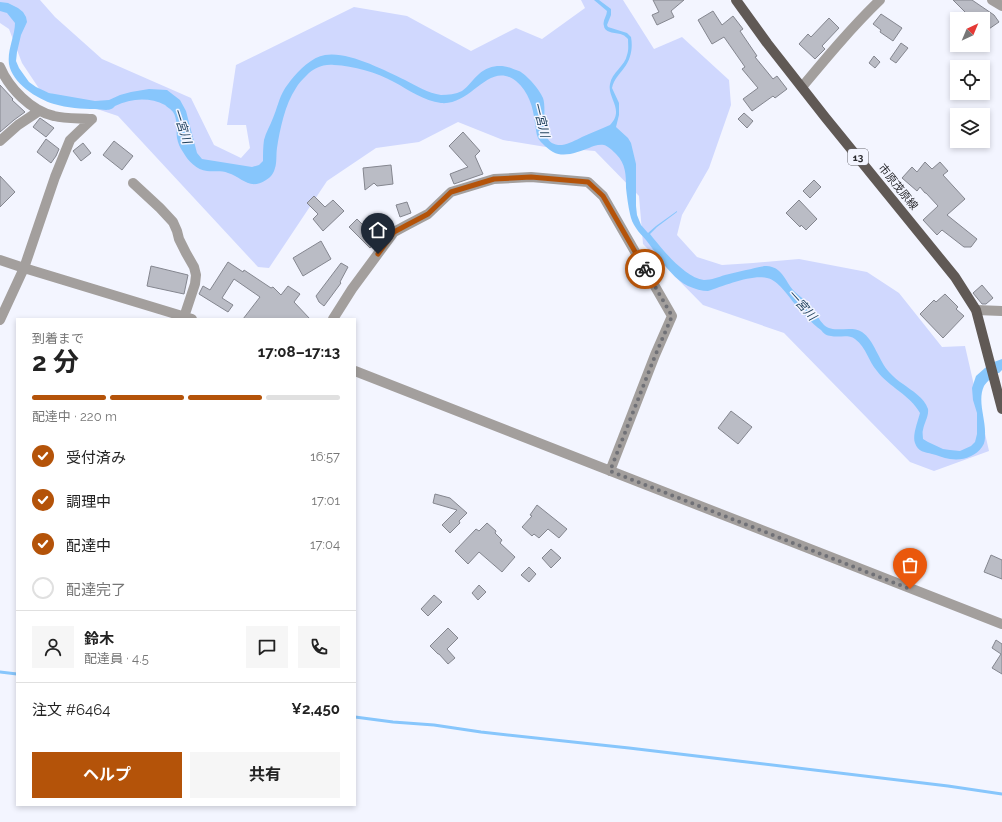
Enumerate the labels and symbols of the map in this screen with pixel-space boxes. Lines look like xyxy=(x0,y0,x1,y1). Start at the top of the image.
north arrow xyxy=(950,12,990,52)
water label: 一宮川 xyxy=(530,101,553,141)
water label: 一宮川 xyxy=(170,107,195,147)
road number: 13 xyxy=(848,149,868,165)
street label: 市原茂原線 xyxy=(876,162,920,212)
pin xyxy=(361,213,395,254)
courier xyxy=(625,249,665,289)
water label: 一宮川 xyxy=(785,287,821,325)
pin xyxy=(893,548,927,589)

